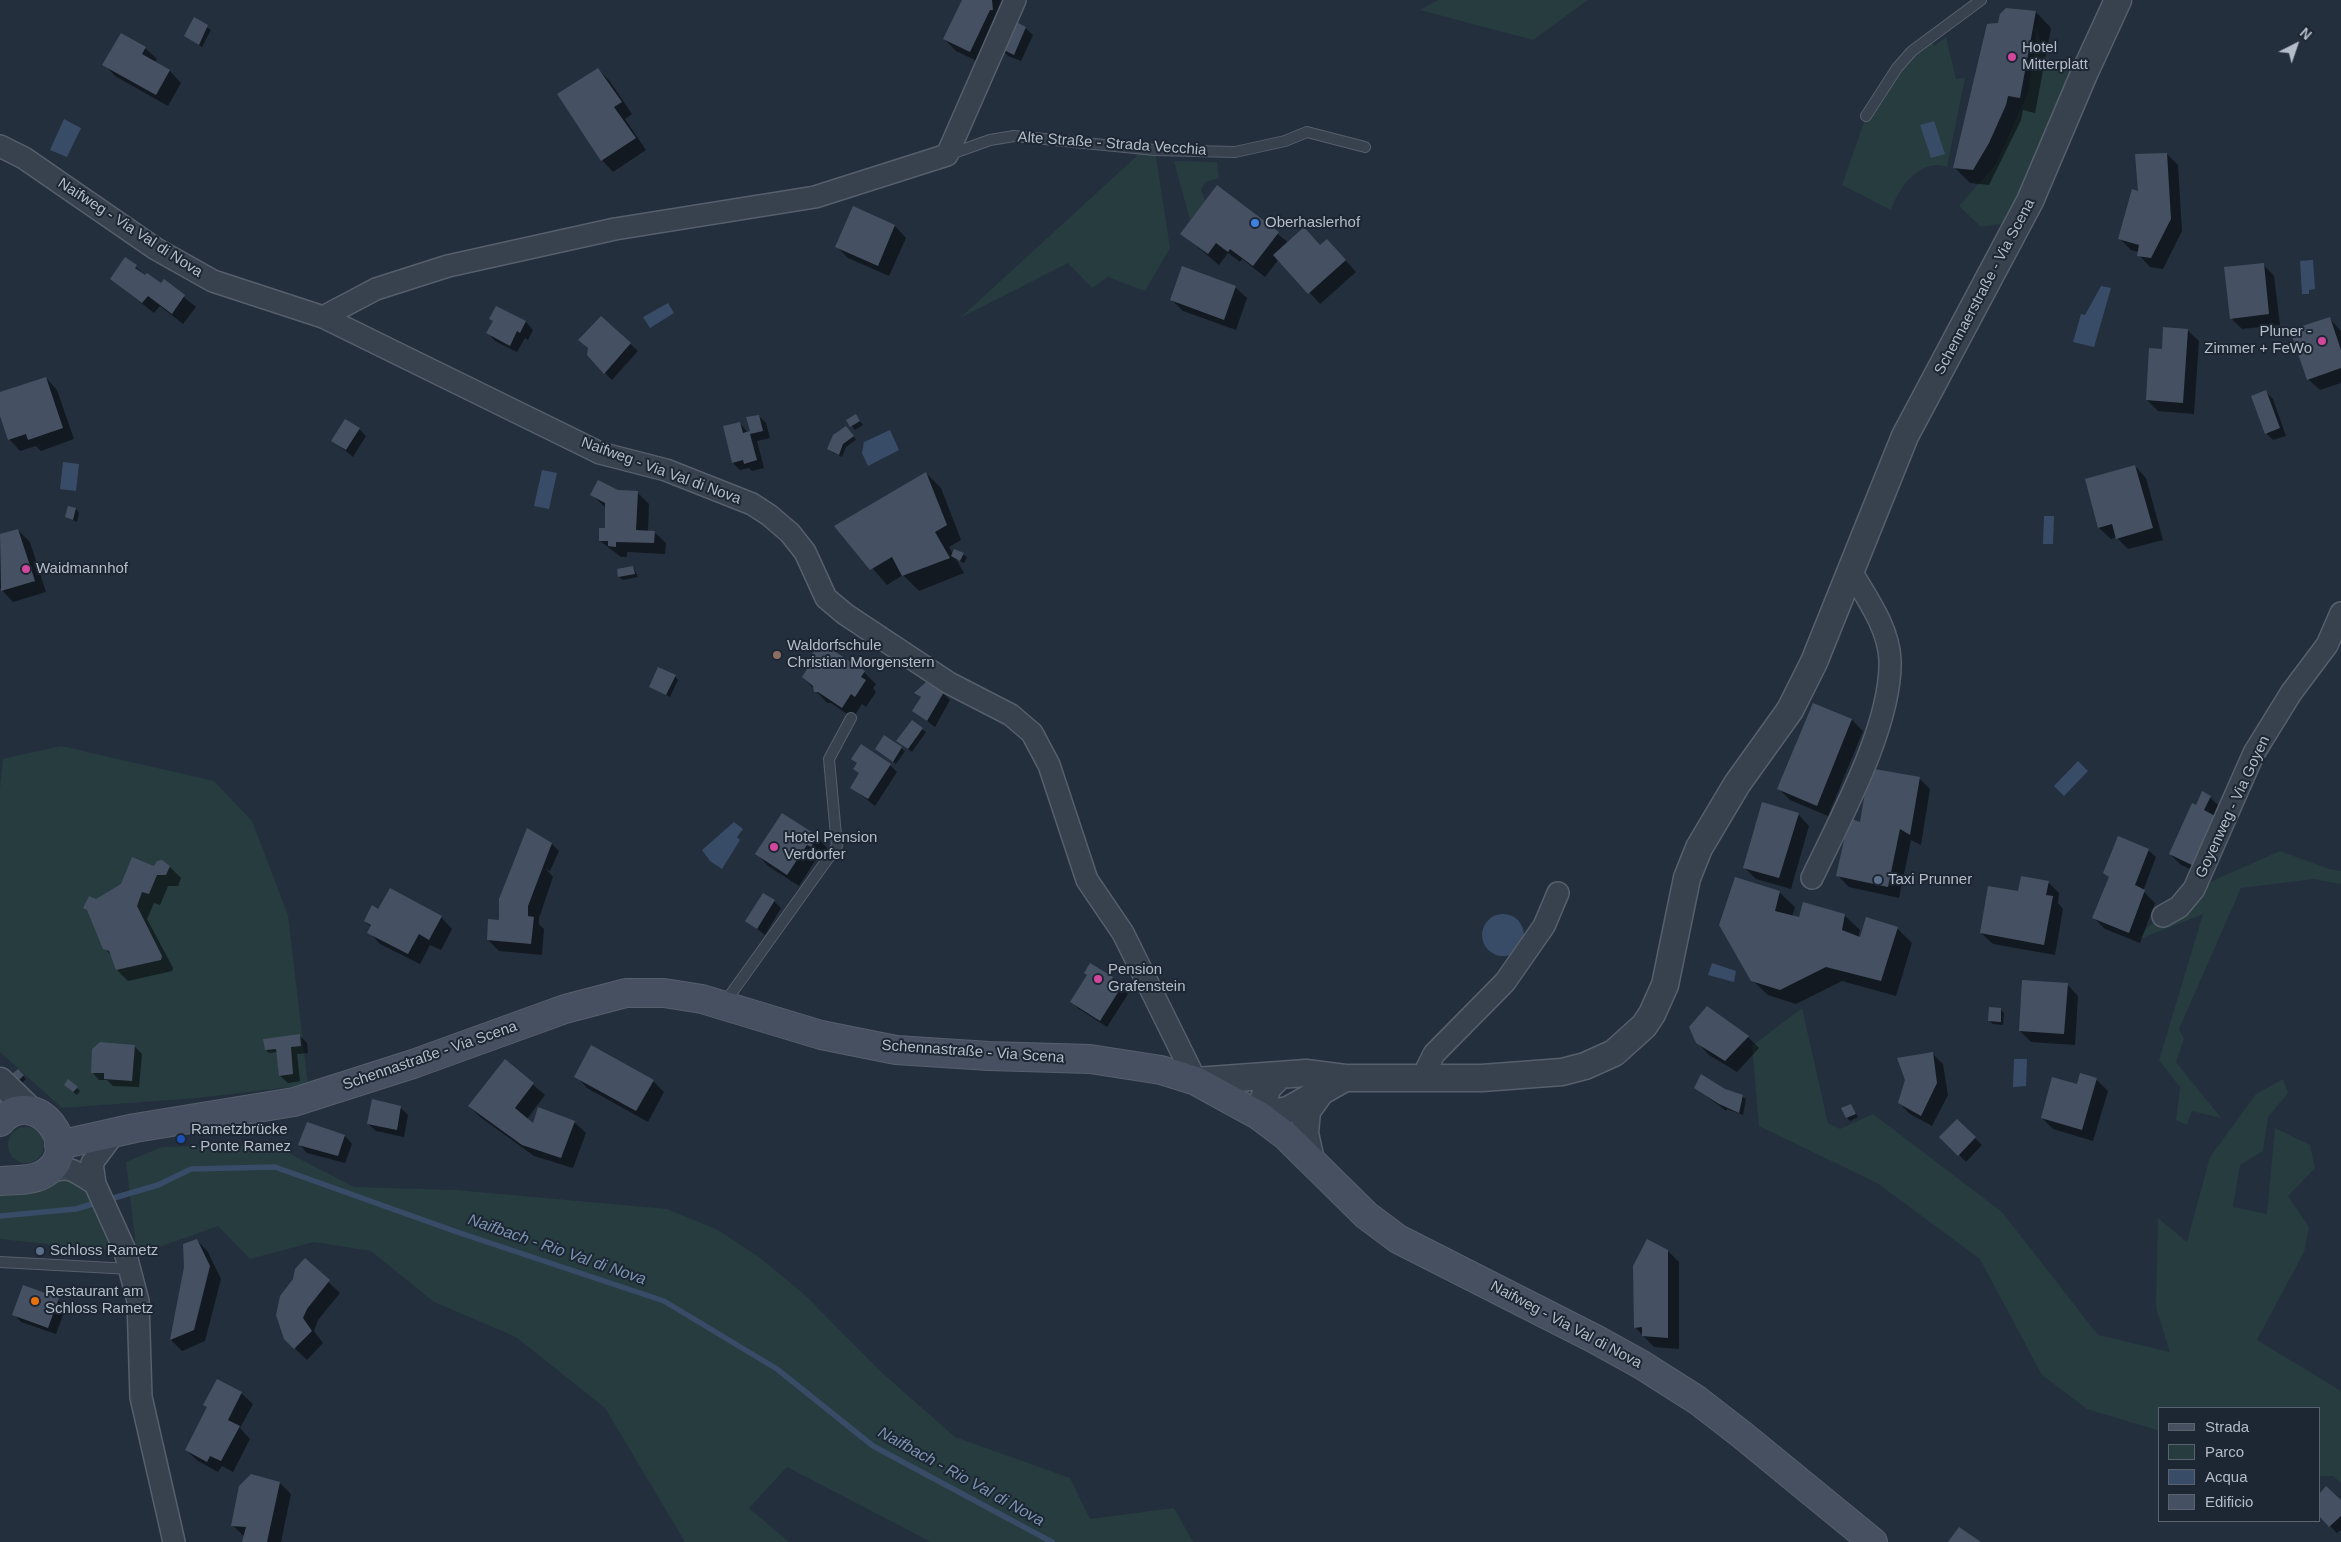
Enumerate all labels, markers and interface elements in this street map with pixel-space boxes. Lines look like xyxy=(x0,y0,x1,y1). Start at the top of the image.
north arrow xyxy=(2271,20,2321,70)
text: N xyxy=(2297,24,2315,43)
place label: Hotel Mitterplatt xyxy=(2022,39,2088,74)
marker: Hotel Mitterplatt xyxy=(2006,51,2018,63)
street label: Alte Straße - Strada Vecchia xyxy=(1017,128,1207,160)
street label: Naifweg - Via Val di Nova xyxy=(54,175,206,281)
street label: Schennaerstraße - Via Scena xyxy=(1931,196,2039,378)
place label: Oberhaslerhof xyxy=(1265,214,1360,232)
marker: Oberhaslerhof xyxy=(1249,217,1261,229)
place label: Pluner - Zimmer + FeWo xyxy=(2204,323,2312,358)
marker: Pluner - Zimmer + FeWo xyxy=(2316,335,2328,347)
street label: Naifweg - Via Val di Nova xyxy=(579,434,743,508)
place label: Waidmannhof xyxy=(36,560,128,578)
marker: Waidmannhof xyxy=(20,563,32,575)
place label: Waldorfschule Christian Morgenstern xyxy=(787,637,935,672)
marker: Waldorfschule Christian Morgenstern xyxy=(771,649,783,661)
street label: Goyenweg - Via Goyen xyxy=(2192,733,2274,881)
place label: Hotel Pension Verdorfer xyxy=(784,829,877,864)
marker: Hotel Pension Verdorfer xyxy=(768,841,780,853)
place label: Taxi Prunner xyxy=(1888,871,1972,889)
marker: Taxi Prunner xyxy=(1872,874,1884,886)
place label: Pension Grafenstein xyxy=(1108,961,1186,996)
marker: Pension Grafenstein xyxy=(1092,973,1104,985)
street label: Schennastraße - Via Scena xyxy=(340,1018,520,1094)
street label: Schennastraße - Via Scena xyxy=(881,1037,1065,1067)
place label: Rametzbrücke - Ponte Ramez xyxy=(191,1121,291,1156)
marker: Rametzbrücke - Ponte Ramez xyxy=(175,1133,187,1145)
water label: Naifbach - Rio Val di Nova xyxy=(465,1210,649,1290)
place label: Schloss Rametz xyxy=(50,1242,158,1260)
marker: Schloss Rametz xyxy=(34,1245,46,1257)
street label: Naifweg - Via Val di Nova xyxy=(1487,1277,1645,1373)
place label: Restaurant am Schloss Rametz xyxy=(45,1283,153,1318)
marker: Restaurant am Schloss Rametz xyxy=(29,1295,41,1307)
legend xyxy=(2158,1407,2321,1522)
text: Strada xyxy=(2205,1418,2249,1435)
water label: Naifbach - Rio Val di Nova xyxy=(875,1423,1047,1531)
text: Parco xyxy=(2205,1443,2244,1460)
text: Acqua xyxy=(2205,1468,2248,1485)
text: Edificio xyxy=(2205,1493,2253,1510)

